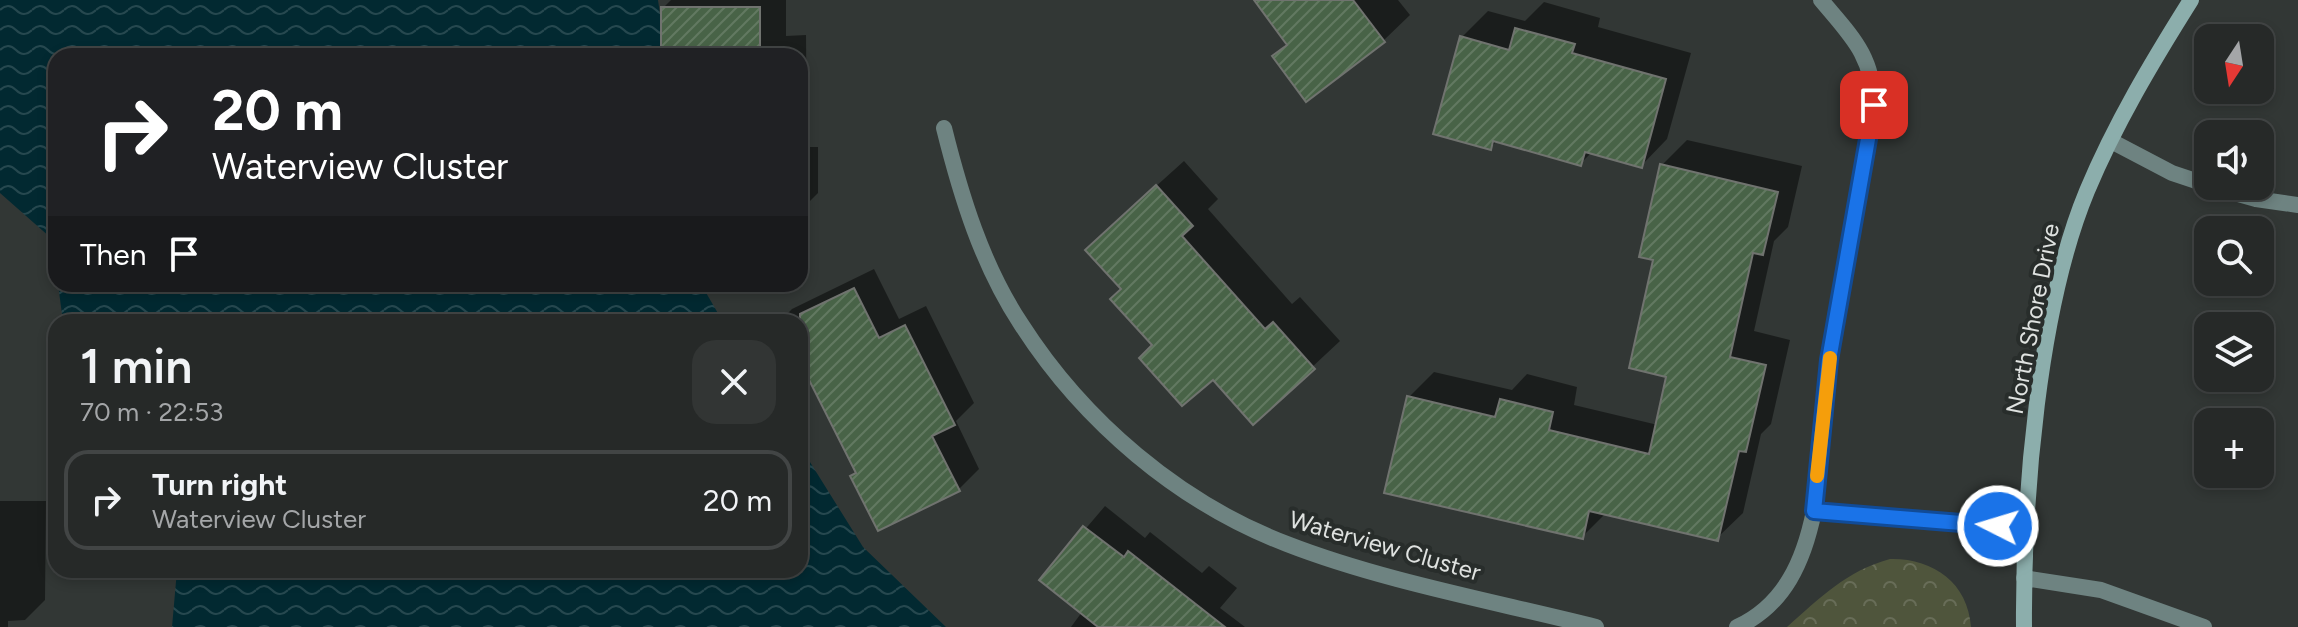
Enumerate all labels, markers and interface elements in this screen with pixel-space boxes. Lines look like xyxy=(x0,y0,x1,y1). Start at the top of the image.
north arrow xyxy=(2194,24,2274,104)
map controls xyxy=(2194,24,2274,488)
pin xyxy=(1840,71,1908,139)
text: 20 m xyxy=(212,77,343,144)
icon: right xyxy=(80,80,184,184)
icon: arrive xyxy=(1852,83,1896,127)
button: sound xyxy=(2194,120,2274,200)
text: Waterview Cluster xyxy=(212,145,508,188)
button: search xyxy=(2194,216,2274,296)
street label: North Shore Drive xyxy=(2000,221,2065,417)
icon: arrive xyxy=(162,232,206,276)
text: Then xyxy=(80,236,146,273)
button: layers xyxy=(2194,312,2274,392)
text: 1 min xyxy=(80,337,192,395)
button: close xyxy=(692,340,776,424)
text: 70 m · 22:53 xyxy=(80,396,223,428)
button: + xyxy=(2194,408,2274,488)
text: Turn right xyxy=(152,466,287,503)
icon: right xyxy=(84,478,128,522)
text: 20 m xyxy=(703,482,772,519)
position arrow xyxy=(1956,484,2040,568)
text: Waterview Cluster xyxy=(152,503,366,535)
street label: Waterview Cluster xyxy=(1286,504,1484,587)

